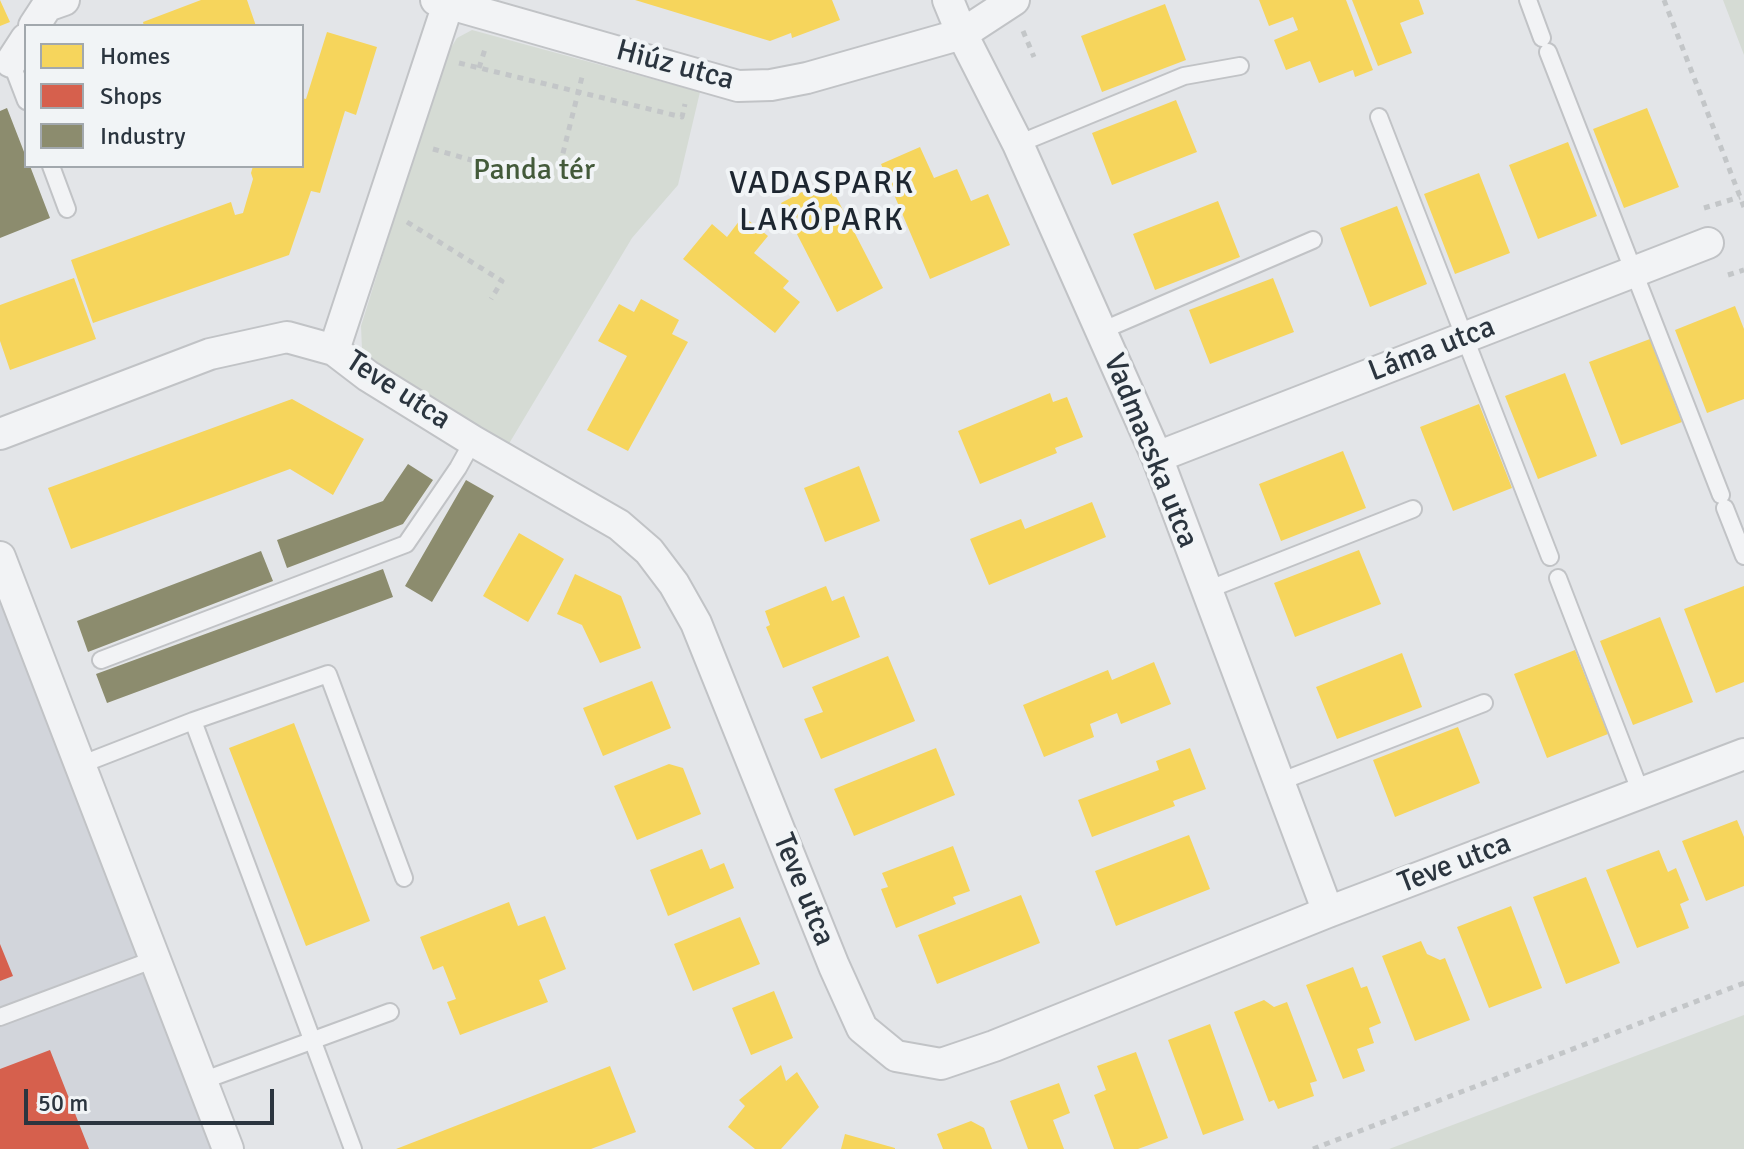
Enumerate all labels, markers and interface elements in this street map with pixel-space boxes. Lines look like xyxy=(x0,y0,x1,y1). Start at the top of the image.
legend xyxy=(24,24,304,168)
street label: Hiúz utca xyxy=(612,33,738,99)
text: Homes xyxy=(100,41,170,71)
text: Shops xyxy=(100,81,162,111)
text: Industry xyxy=(100,121,186,151)
park label: Panda tér xyxy=(473,153,595,189)
district label: VADASPARK LAKÓPARK xyxy=(729,166,915,241)
street label: Láma utca xyxy=(1364,309,1500,391)
street label: Teve utca xyxy=(339,344,457,438)
street label: Vadmacska utca xyxy=(1095,349,1205,553)
street label: Teve utca xyxy=(1394,826,1516,902)
street label: Teve utca xyxy=(764,829,842,951)
scale bar xyxy=(28,1073,278,1123)
text: 50 m xyxy=(38,1088,88,1118)

